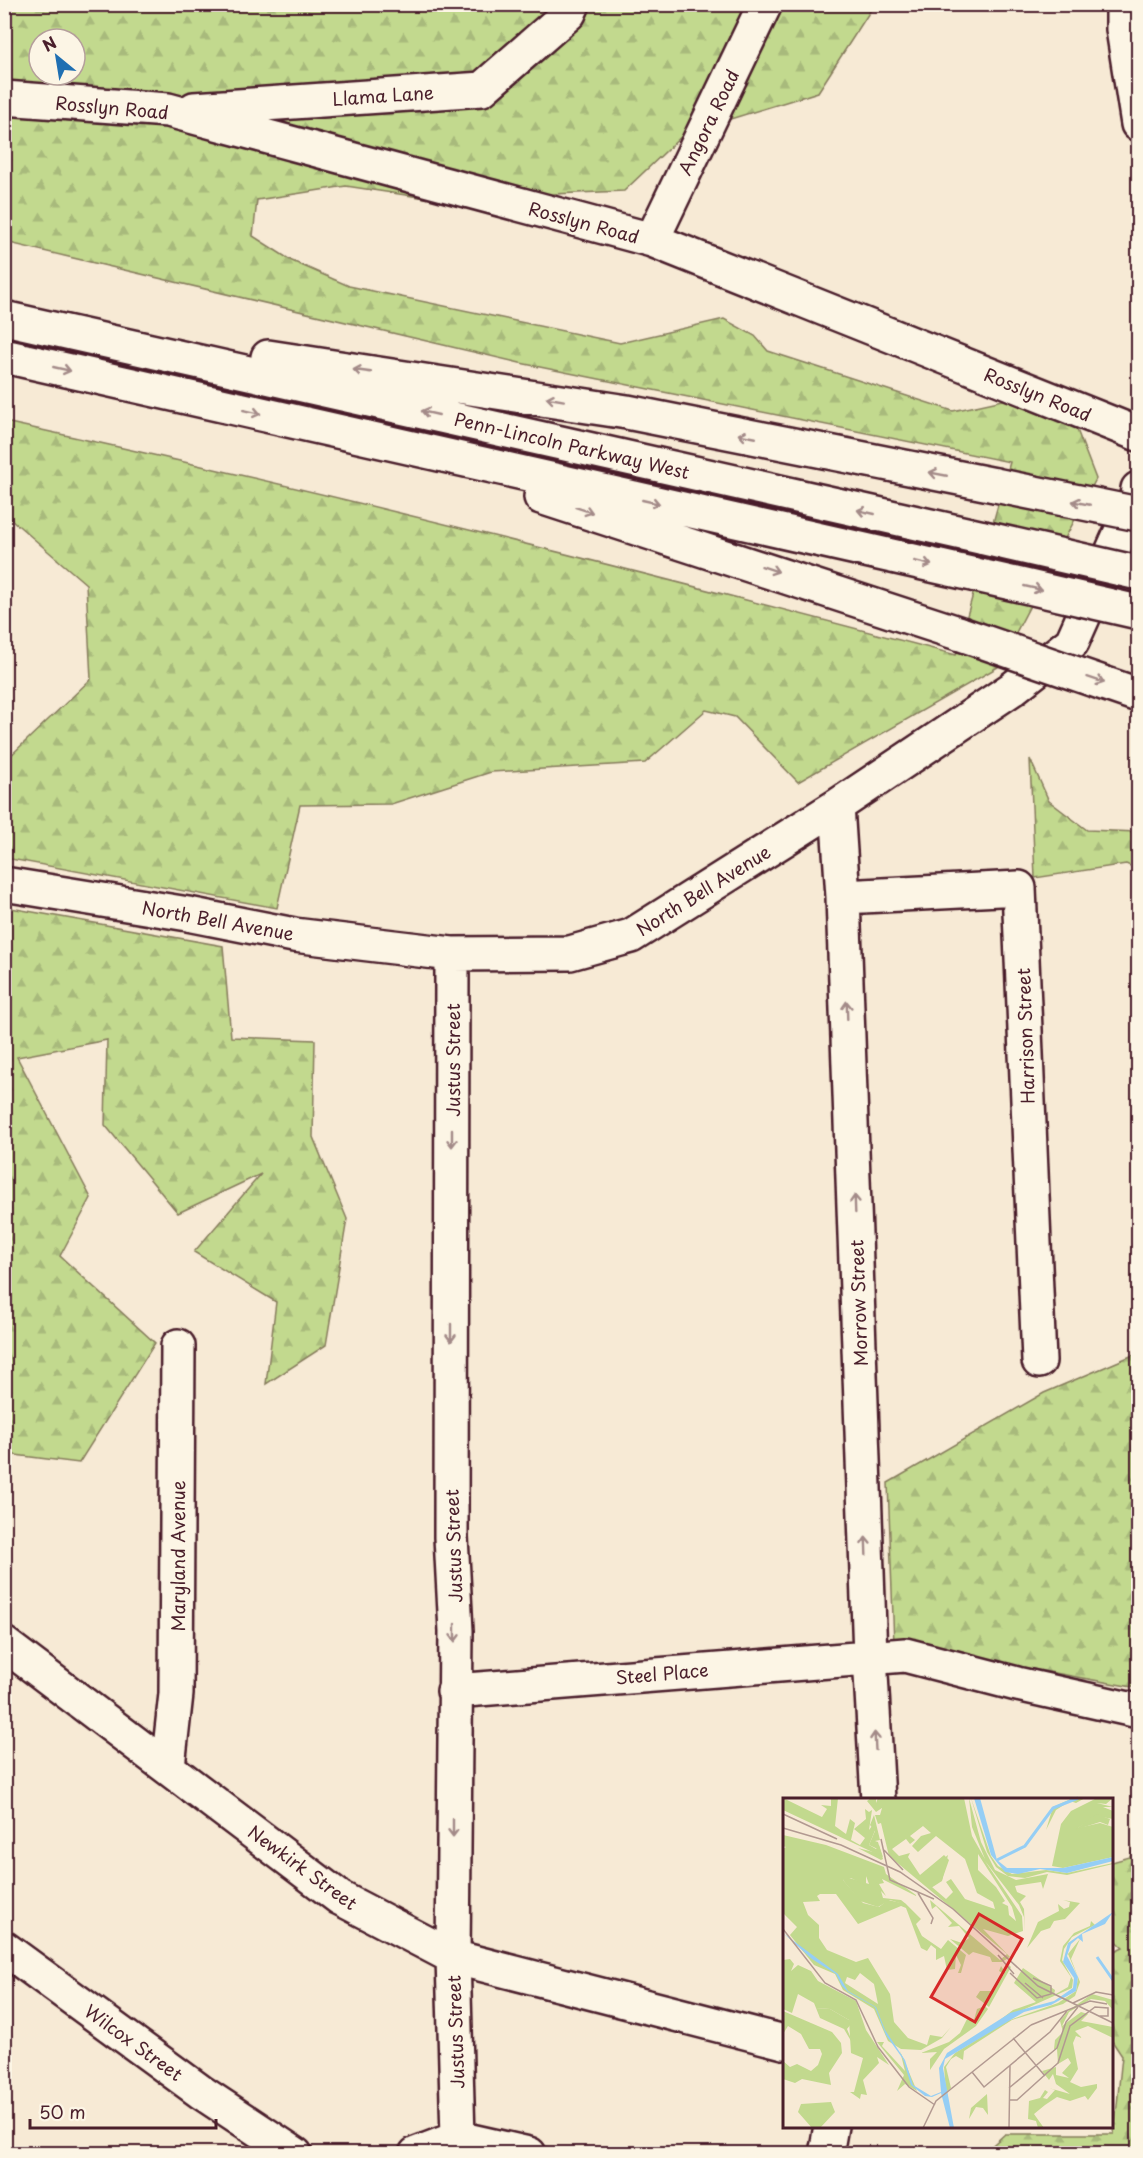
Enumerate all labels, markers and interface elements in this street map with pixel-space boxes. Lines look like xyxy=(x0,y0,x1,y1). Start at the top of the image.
north arrow xyxy=(27,27,87,87)
text: N xyxy=(38,30,60,57)
street label: Angora Road xyxy=(671,65,745,179)
street label: Llama Lane xyxy=(331,78,435,112)
street label: Rosslyn Road xyxy=(54,89,170,125)
street label: Rosslyn Road xyxy=(526,194,642,250)
street label: Rosslyn Road xyxy=(980,360,1096,428)
one-way arrow xyxy=(52,364,71,376)
one-way arrow xyxy=(353,365,373,376)
one-way arrow xyxy=(546,394,566,405)
street label: Penn-Lincoln Parkway West xyxy=(452,405,692,485)
one-way arrow xyxy=(242,407,261,418)
one-way arrow xyxy=(420,407,439,419)
one-way arrow xyxy=(738,430,757,441)
one-way arrow xyxy=(929,468,948,479)
one-way arrow xyxy=(641,497,661,508)
one-way arrow xyxy=(1072,497,1091,508)
one-way arrow xyxy=(857,505,876,517)
one-way arrow xyxy=(574,506,593,517)
one-way arrow xyxy=(914,558,933,570)
one-way arrow xyxy=(760,565,779,576)
one-way arrow xyxy=(1023,583,1043,594)
one-way arrow xyxy=(1086,675,1105,686)
street label: North Bell Avenue xyxy=(631,838,775,942)
street label: North Bell Avenue xyxy=(140,893,296,947)
street label: Harrison Street xyxy=(1009,967,1041,1105)
one-way arrow xyxy=(842,1000,853,1020)
street label: Justus Street xyxy=(439,1003,466,1117)
one-way arrow xyxy=(446,1128,458,1148)
one-way arrow xyxy=(849,1195,860,1215)
street label: Morrow Street xyxy=(842,1239,874,1367)
one-way arrow xyxy=(445,1323,457,1343)
street label: Maryland Avenue xyxy=(164,1480,191,1631)
street label: Justus Street xyxy=(438,1489,468,1603)
one-way arrow xyxy=(860,1537,872,1557)
one-way arrow xyxy=(449,1623,461,1643)
street label: Steel Place xyxy=(614,1655,710,1691)
one-way arrow xyxy=(869,1732,880,1752)
inset map xyxy=(783,1798,1113,2128)
street label: Newkirk Street xyxy=(243,1818,363,1916)
one-way arrow xyxy=(447,1818,459,1838)
street label: Justus Street xyxy=(440,1975,470,2089)
street label: Wilcox Street xyxy=(79,1997,189,2087)
scale bar xyxy=(30,2092,216,2130)
text: 50 m xyxy=(39,2098,86,2125)

